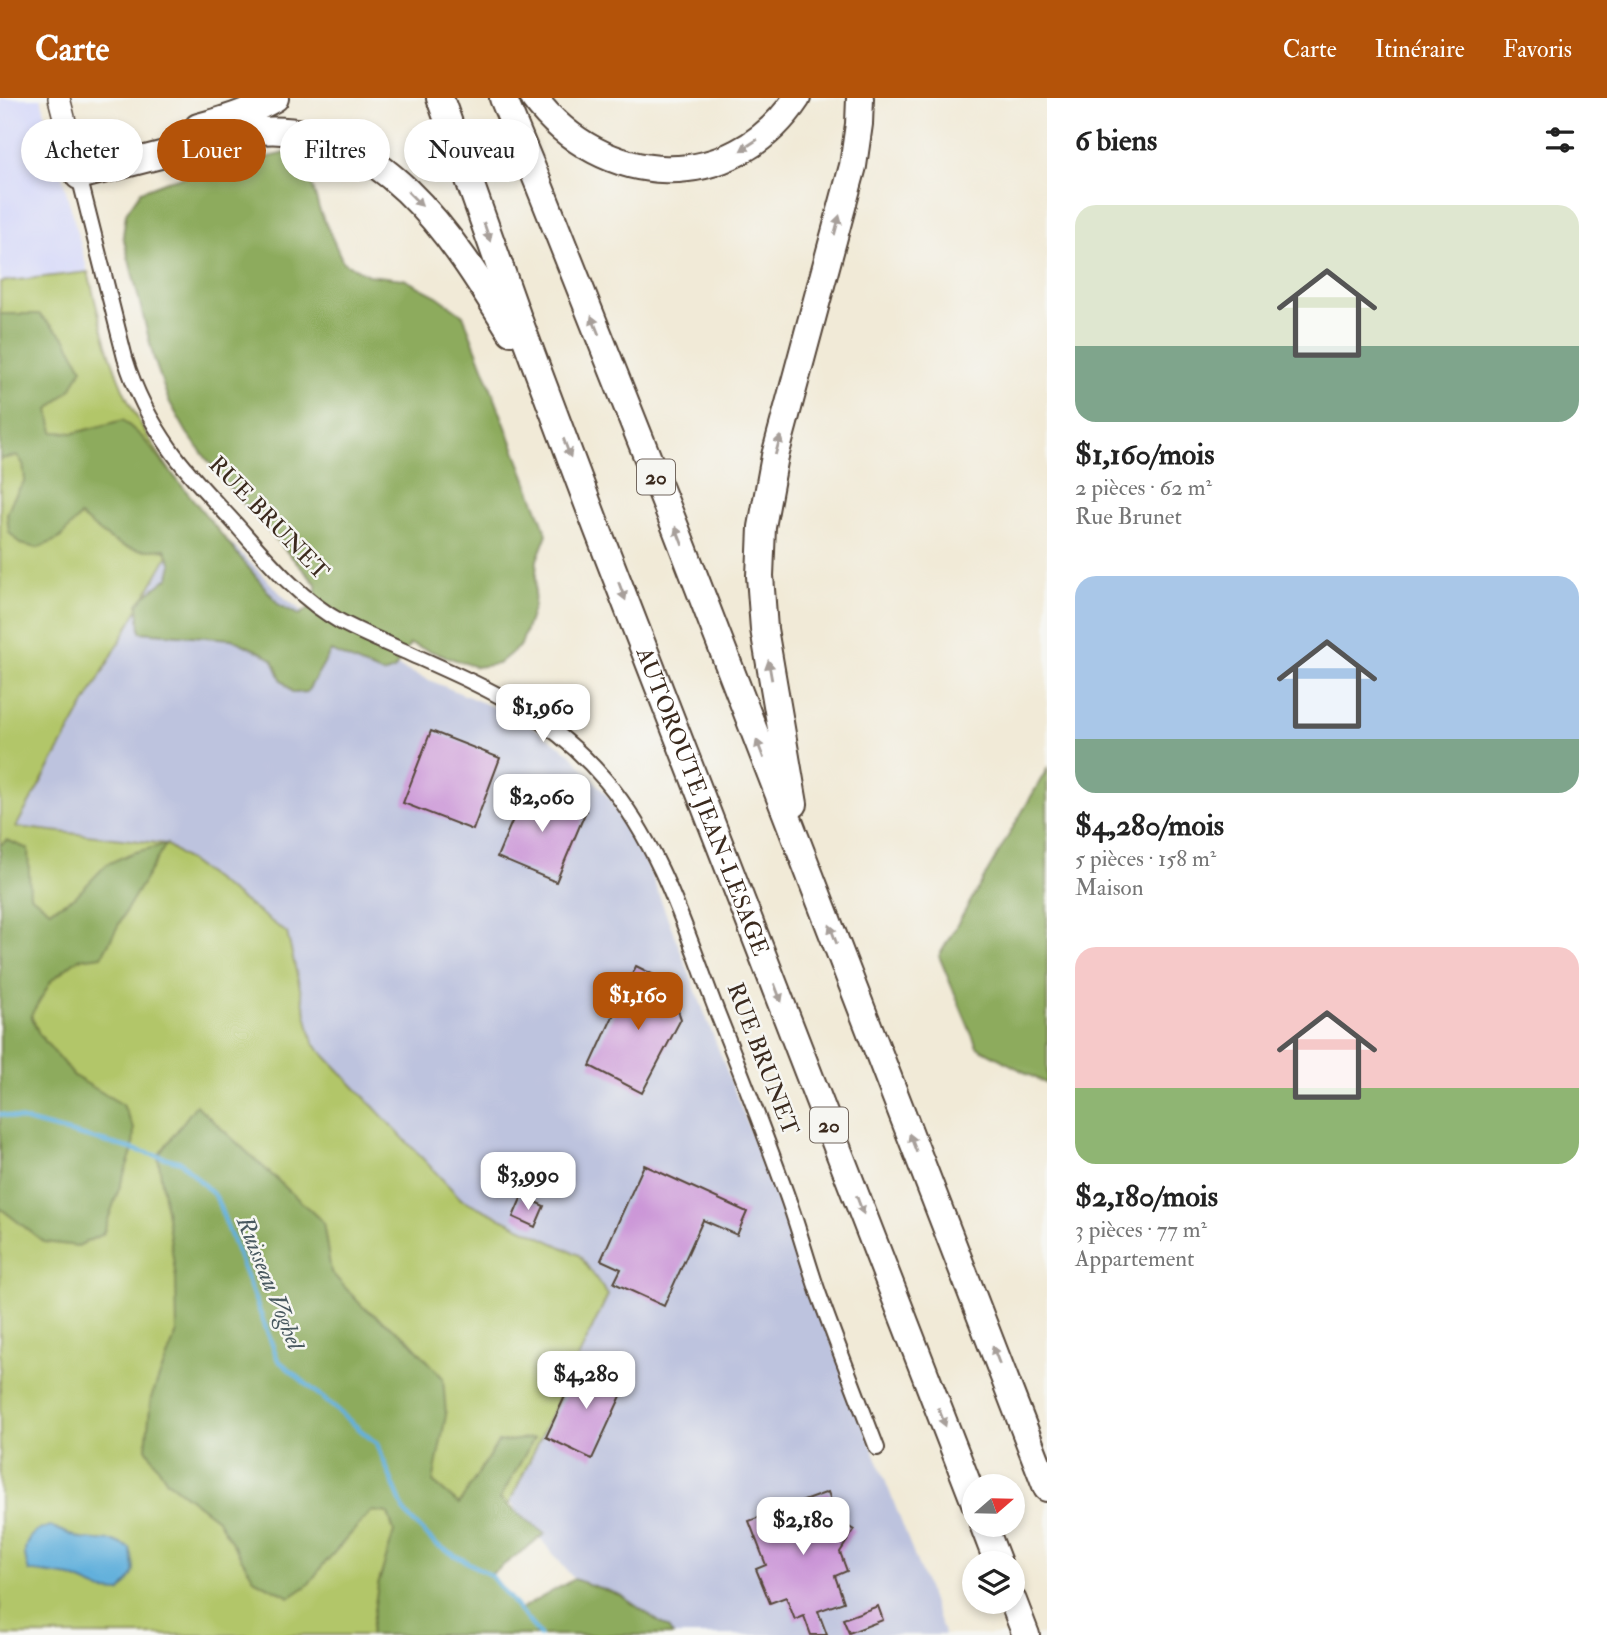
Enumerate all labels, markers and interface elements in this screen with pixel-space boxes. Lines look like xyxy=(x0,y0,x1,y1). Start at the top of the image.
text: Carte xyxy=(35,29,109,70)
text: Carte xyxy=(1283,34,1337,65)
text: Itinéraire xyxy=(1375,34,1465,65)
text: Favoris xyxy=(1503,34,1572,65)
chip: Acheter xyxy=(21,119,143,182)
chip: Louer xyxy=(157,119,266,182)
chip: Filtres xyxy=(280,119,390,182)
chip: Nouveau xyxy=(404,119,539,182)
icon: filters xyxy=(1541,121,1579,159)
text: 6 biens xyxy=(1075,122,1157,159)
one-way arrow xyxy=(739,139,758,152)
one-way arrow xyxy=(406,191,423,208)
one-way arrow xyxy=(832,214,843,236)
one-way arrow xyxy=(482,221,493,242)
icon: home xyxy=(1264,250,1390,376)
one-way arrow xyxy=(590,314,601,335)
one-way arrow xyxy=(773,434,784,456)
text: $1,160/mois xyxy=(1075,436,1214,473)
one-way arrow xyxy=(562,438,573,459)
street label: RUE BRUNET xyxy=(203,450,335,586)
road number: 20 xyxy=(637,460,675,494)
text: 2 pièces · 62 m² xyxy=(1075,473,1212,502)
text: Rue Brunet xyxy=(1075,502,1182,531)
one-way arrow xyxy=(673,526,684,547)
one-way arrow xyxy=(616,581,627,602)
icon: home xyxy=(1264,621,1390,747)
street label: AUTOROUTE JEAN-LESAGE xyxy=(630,642,776,960)
one-way arrow xyxy=(765,659,776,681)
pin: $1,960 xyxy=(486,684,600,744)
text: $1,960 xyxy=(512,692,574,721)
one-way arrow xyxy=(755,738,766,759)
pin: $2,060 xyxy=(485,774,599,834)
text: $2,060 xyxy=(509,782,575,811)
text: $4,280/mois xyxy=(1075,807,1224,844)
text: 5 pièces · 158 m² xyxy=(1075,844,1216,873)
text: Maison xyxy=(1075,873,1144,902)
one-way arrow xyxy=(827,924,838,945)
pin: $1,160 xyxy=(581,972,695,1032)
street label: RUE BRUNET xyxy=(721,979,805,1139)
text: $1,160 xyxy=(609,980,667,1009)
one-way arrow xyxy=(772,983,783,1004)
icon: home xyxy=(1264,992,1390,1118)
road number: 20 xyxy=(810,1108,848,1142)
one-way arrow xyxy=(908,1133,919,1154)
pin: $3,990 xyxy=(471,1152,585,1212)
text: $3,990 xyxy=(497,1160,559,1189)
text: $2,180/mois xyxy=(1075,1178,1218,1215)
one-way arrow xyxy=(854,1195,865,1216)
water label: Ruisseau Voghel xyxy=(229,1211,312,1356)
text: 3 pièces · 77 m² xyxy=(1075,1215,1207,1244)
text: Appartement xyxy=(1075,1244,1195,1273)
one-way arrow xyxy=(990,1345,1001,1366)
pin: $4,280 xyxy=(529,1352,643,1411)
text: $4,280 xyxy=(553,1359,619,1388)
one-way arrow xyxy=(936,1407,947,1428)
north arrow xyxy=(962,1474,1026,1536)
map controls xyxy=(962,1474,1025,1614)
pin: $2,180 xyxy=(746,1498,860,1557)
text: $2,180 xyxy=(773,1505,833,1534)
button: layers xyxy=(962,1551,1025,1614)

